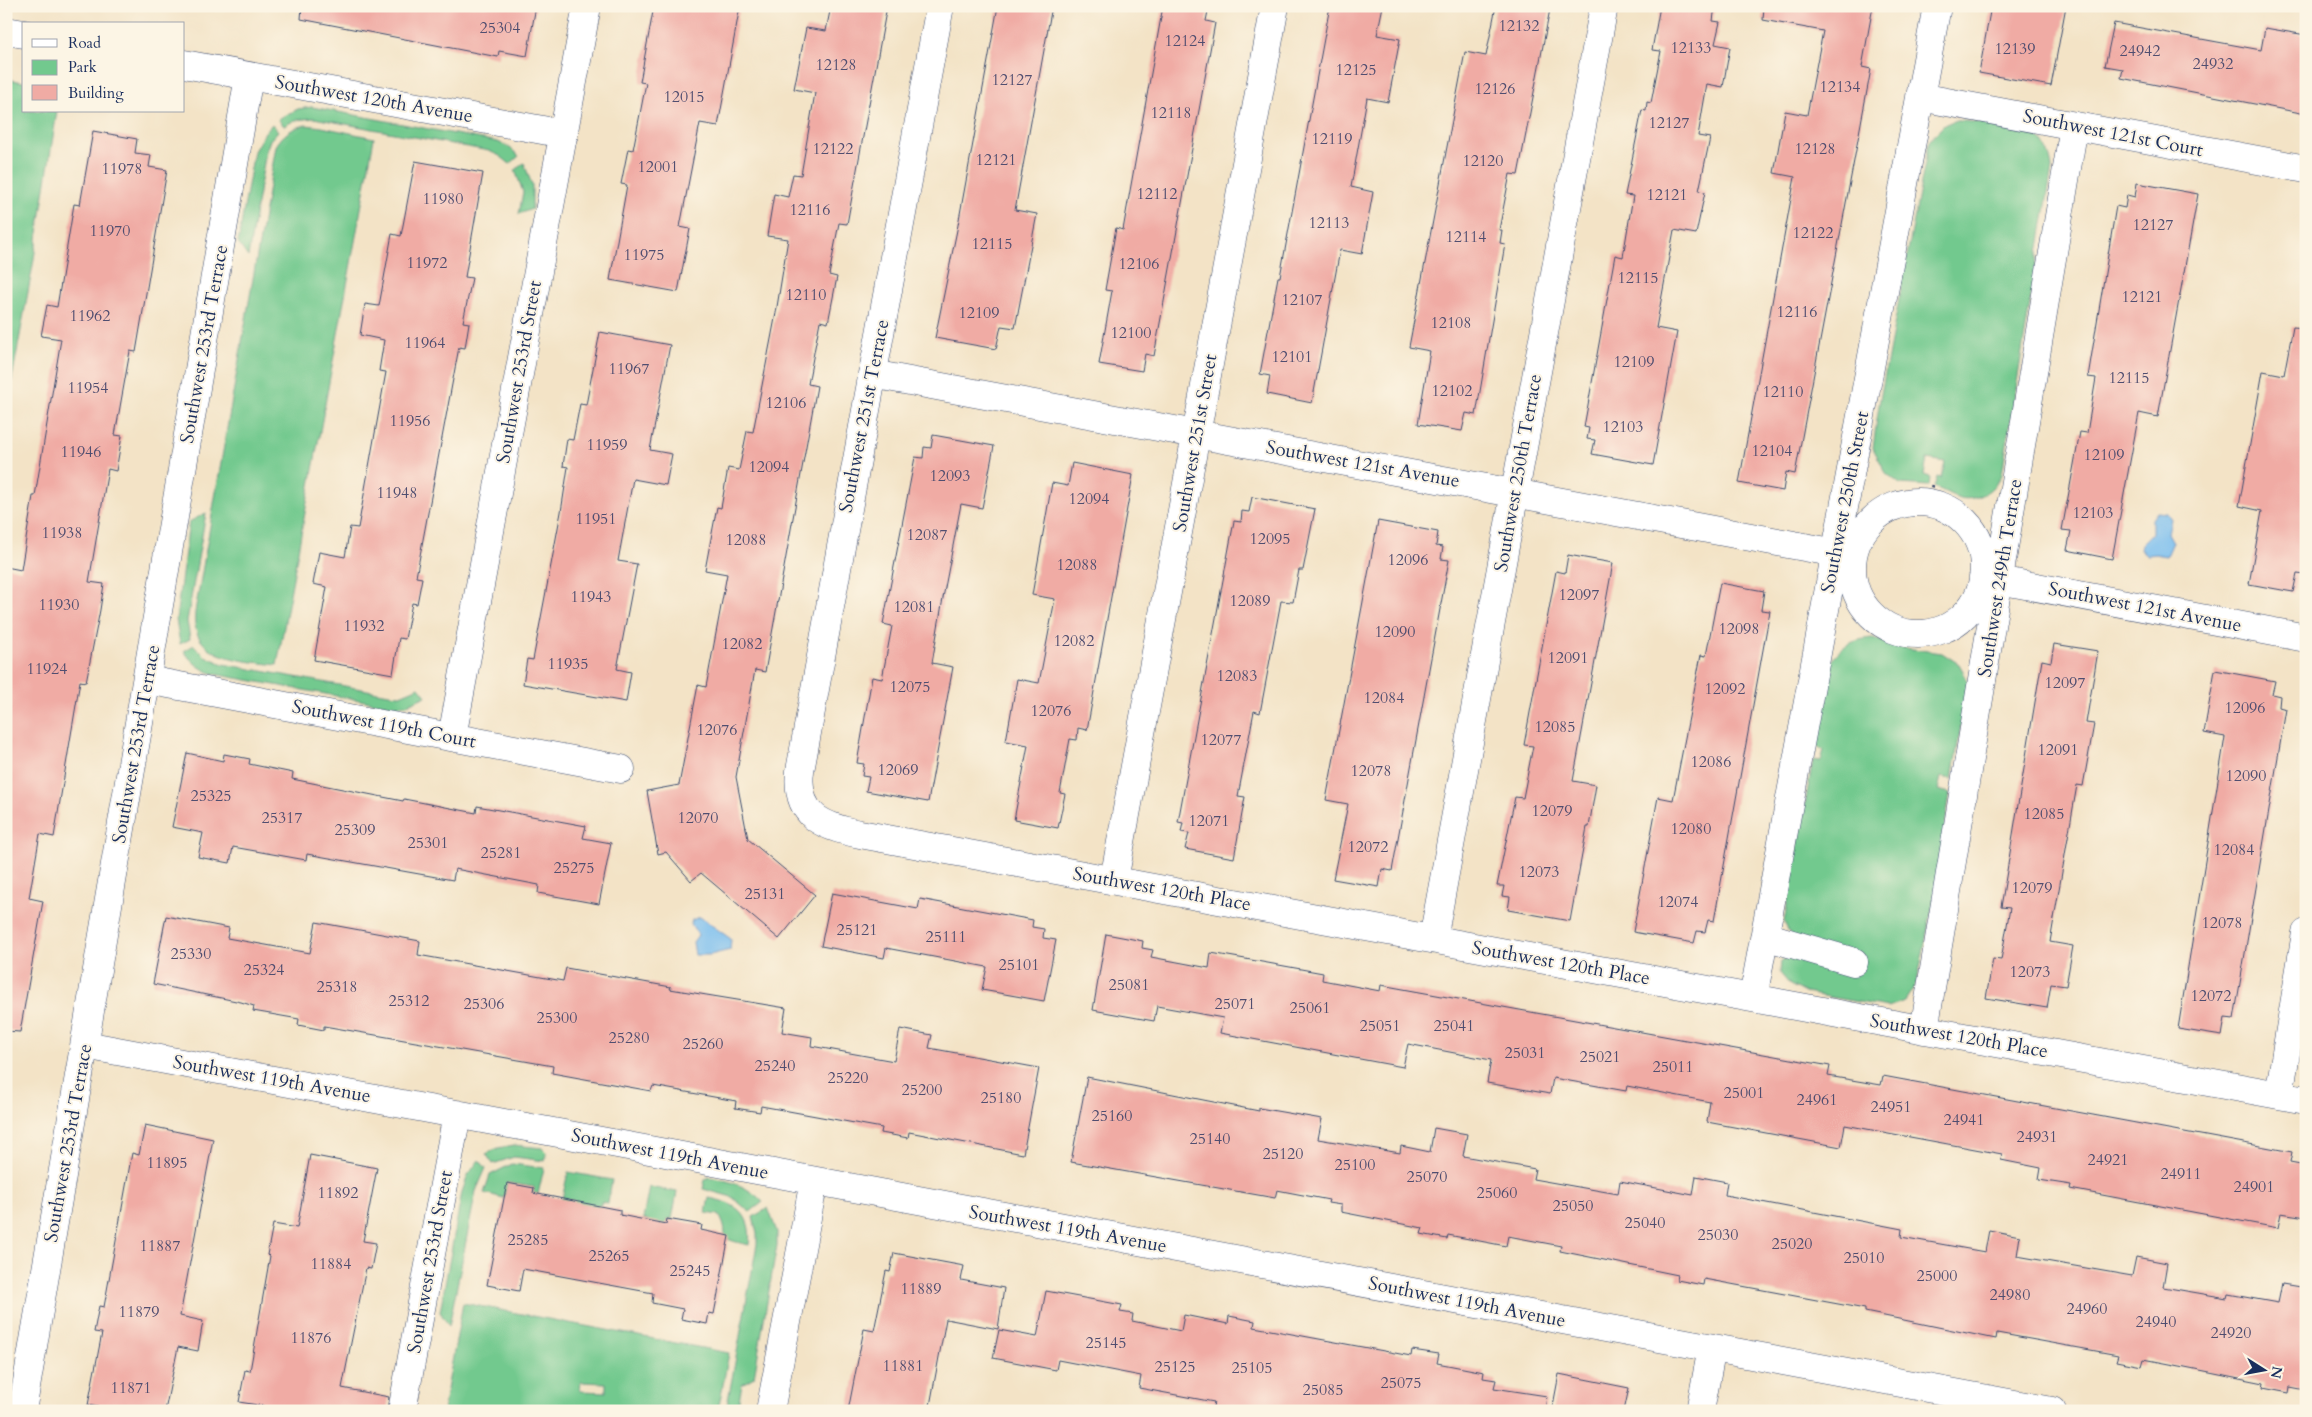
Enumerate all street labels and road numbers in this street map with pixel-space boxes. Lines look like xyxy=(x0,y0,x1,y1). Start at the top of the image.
street label: Southwest 120th Avenue xyxy=(273,69,475,129)
street label: Southwest 121st Court xyxy=(2021,103,2205,163)
street label: Southwest 253rd Terrace xyxy=(174,243,234,445)
street label: Southwest 253rd Street xyxy=(490,279,548,465)
street label: Southwest 251st Terrace xyxy=(832,317,896,515)
street label: Southwest 251st Street xyxy=(1167,352,1223,534)
street label: Southwest 250th Terrace xyxy=(1488,372,1548,574)
street label: Southwest 250th Street xyxy=(1815,409,1875,595)
street label: Southwest 121st Avenue xyxy=(1264,434,1462,494)
street label: Southwest 249th Terrace xyxy=(1971,477,2029,679)
street label: Southwest 121st Avenue xyxy=(2046,576,2244,638)
street label: Southwest 253rd Terrace xyxy=(106,643,166,845)
street label: Southwest 119th Court xyxy=(290,693,478,755)
street label: Southwest 120th Place xyxy=(1071,861,1253,917)
street label: Southwest 120th Place xyxy=(1470,935,1652,991)
street label: Southwest 120th Place xyxy=(1868,1008,2050,1064)
street label: Southwest 253rd Terrace xyxy=(38,1042,98,1244)
street label: Southwest 119th Avenue xyxy=(171,1049,373,1109)
street label: Southwest 119th Avenue xyxy=(569,1122,771,1186)
street label: Southwest 253rd Street xyxy=(401,1169,459,1355)
street label: Southwest 119th Avenue xyxy=(967,1199,1169,1259)
street label: Southwest 119th Avenue xyxy=(1366,1270,1568,1334)

